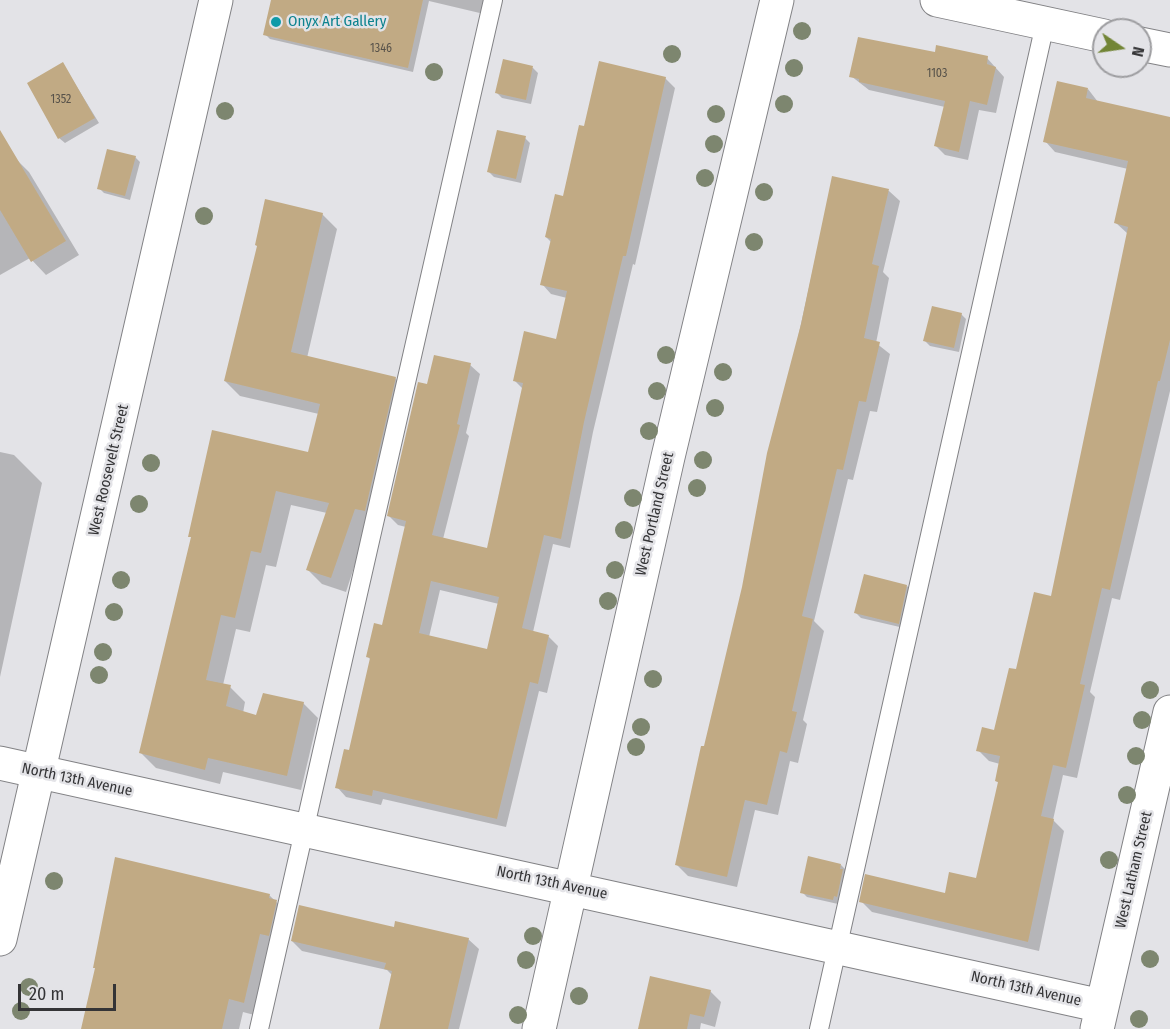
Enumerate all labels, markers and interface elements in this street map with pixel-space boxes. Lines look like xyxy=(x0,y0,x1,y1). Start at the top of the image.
place label: Onyx Art Gallery xyxy=(288,13,387,31)
marker: Onyx Art Gallery xyxy=(269,15,283,29)
north arrow xyxy=(1092,18,1152,78)
house number: 1346 xyxy=(370,42,392,56)
text: N xyxy=(1128,45,1148,59)
house number: 1103 xyxy=(927,67,947,81)
house number: 1352 xyxy=(51,93,71,107)
street label: West Roosevelt Street xyxy=(85,403,133,537)
street label: West Portland Street xyxy=(632,450,678,578)
street label: North 13th Avenue xyxy=(20,759,134,801)
street label: West Latham Street xyxy=(1112,810,1156,930)
street label: North 13th Avenue xyxy=(495,862,609,904)
street label: North 13th Avenue xyxy=(969,968,1083,1010)
scale bar xyxy=(21,972,118,1010)
text: 20 m xyxy=(29,983,64,1005)

